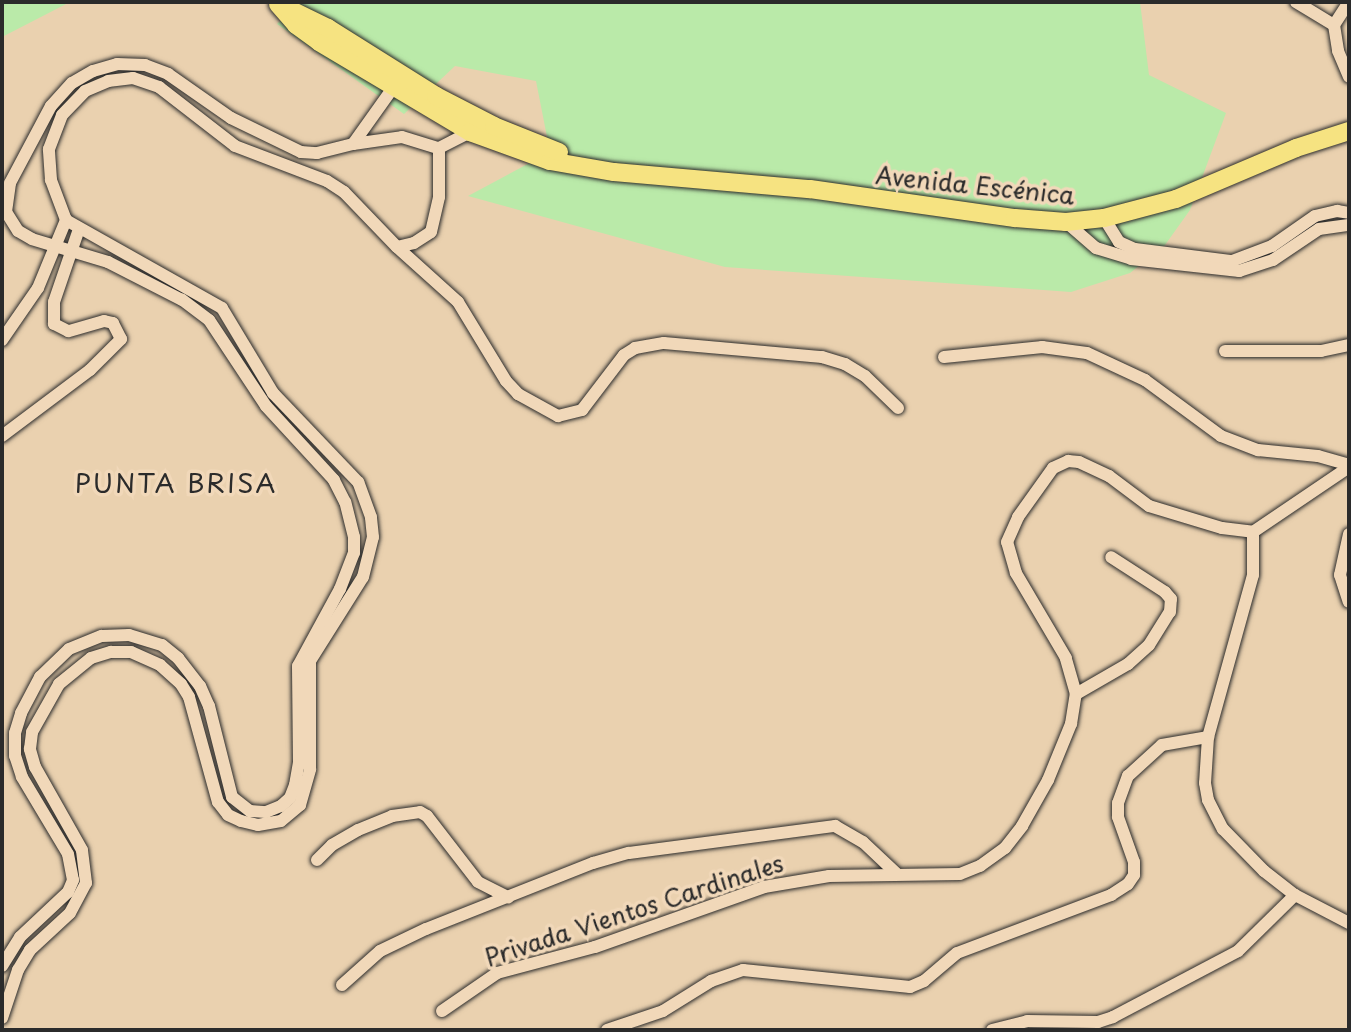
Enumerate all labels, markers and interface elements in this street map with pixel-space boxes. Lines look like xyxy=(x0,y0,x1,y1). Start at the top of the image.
street label: Avenida Escénica xyxy=(875,160,1075,210)
district label: PUNTA BRISA xyxy=(75,467,277,499)
street label: Privada Vientos Cardinales xyxy=(481,848,787,972)

